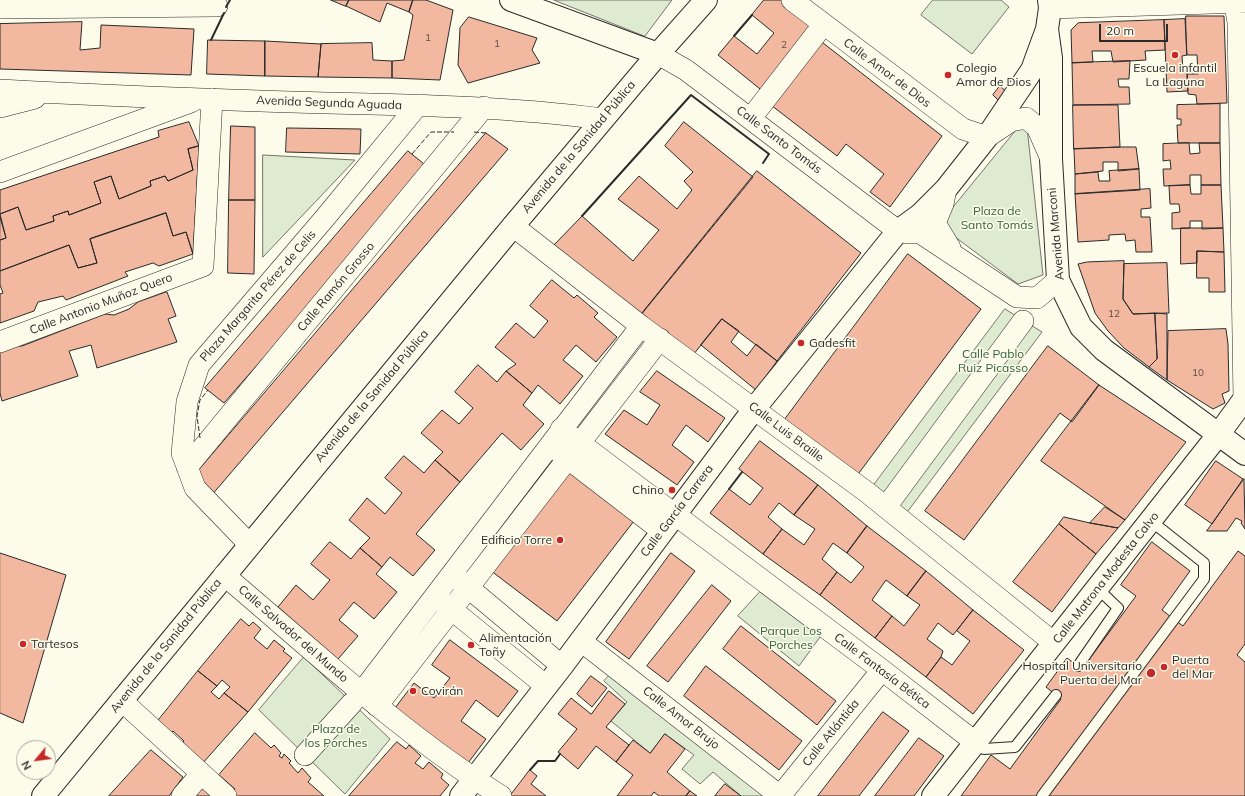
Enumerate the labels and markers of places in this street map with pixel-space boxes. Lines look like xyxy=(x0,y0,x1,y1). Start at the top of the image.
marker: Escuela infantil La Laguna xyxy=(1170,50,1180,60)
place label: Colegio Amor de Dios xyxy=(956,61,1031,89)
place label: Escuela infantil La Laguna xyxy=(1133,61,1217,89)
marker: Colegio Amor de Dios xyxy=(943,70,953,80)
place label: Gadesfit xyxy=(809,336,856,350)
marker: Gadesfit xyxy=(796,338,806,348)
place label: Chino xyxy=(632,483,664,497)
marker: Chino xyxy=(667,485,677,495)
place label: Edificio Torre xyxy=(481,533,552,547)
marker: Edificio Torre xyxy=(555,535,565,545)
place label: Alimentación Toñy xyxy=(479,631,552,659)
place label: Tartesos xyxy=(31,637,79,651)
marker: Tartesos xyxy=(18,639,28,649)
marker: Alimentación Toñy xyxy=(466,640,476,650)
place label: Puerta del Mar xyxy=(1172,653,1214,681)
place label: Hospital Universitario Puerta del Mar xyxy=(1023,659,1142,687)
marker: Puerta del Mar xyxy=(1159,662,1169,672)
marker: Hospital Universitario Puerta del Mar xyxy=(1145,667,1157,679)
place label: Covirán xyxy=(421,684,463,698)
marker: Covirán xyxy=(408,686,418,696)

